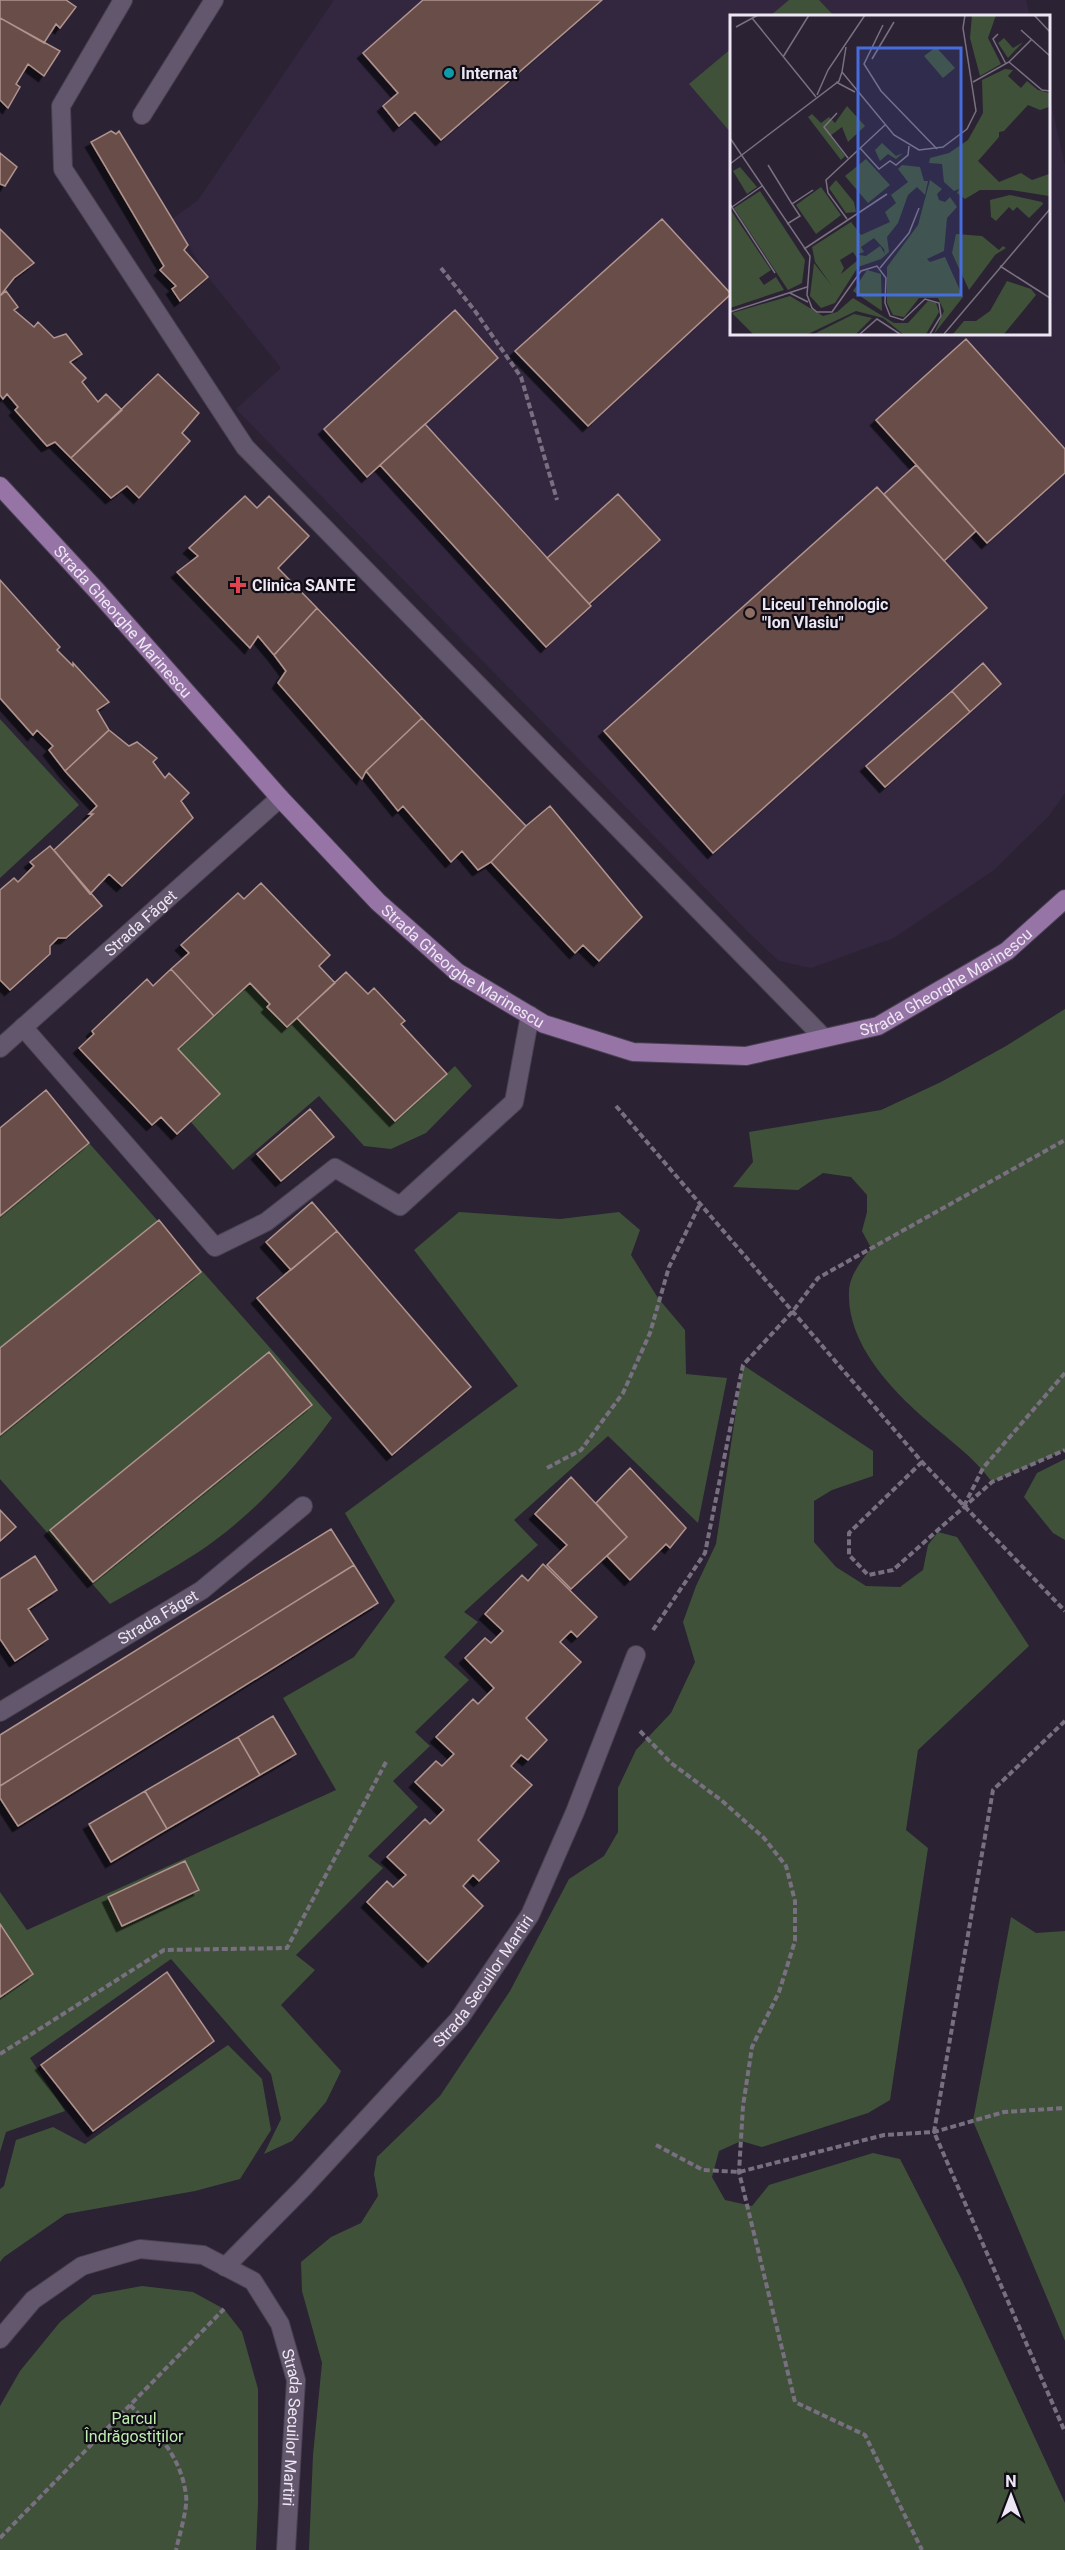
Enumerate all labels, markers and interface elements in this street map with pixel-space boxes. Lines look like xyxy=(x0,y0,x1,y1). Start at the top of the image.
inset map xyxy=(730,15,1050,334)
place label: Internat xyxy=(461,64,518,83)
marker: Internat xyxy=(442,66,456,80)
street label: Strada Gheorghe Marinescu xyxy=(50,541,196,701)
marker: Clinica SANTE xyxy=(229,576,247,594)
place label: Clinica SANTE xyxy=(252,576,356,595)
place label: Liceul Tehnologic "Ion Vlasiu" xyxy=(762,595,888,632)
marker: Liceul Tehnologic "Ion Vlasiu" xyxy=(743,606,757,620)
street label: Strada Făget xyxy=(100,886,180,960)
street label: Strada Gheorghe Marinescu xyxy=(378,900,548,1032)
street label: Strada Gheorghe Marinescu xyxy=(858,924,1036,1039)
street label: Strada Făget xyxy=(114,1585,201,1648)
street label: Strada Secuilor Martiri xyxy=(429,1911,537,2051)
street label: Strada Secuilor Martiri xyxy=(278,2346,306,2507)
park label: Parcul Îndrăgostiților xyxy=(83,2409,184,2447)
north arrow xyxy=(981,2466,1041,2526)
text: N xyxy=(1005,2472,1017,2491)

